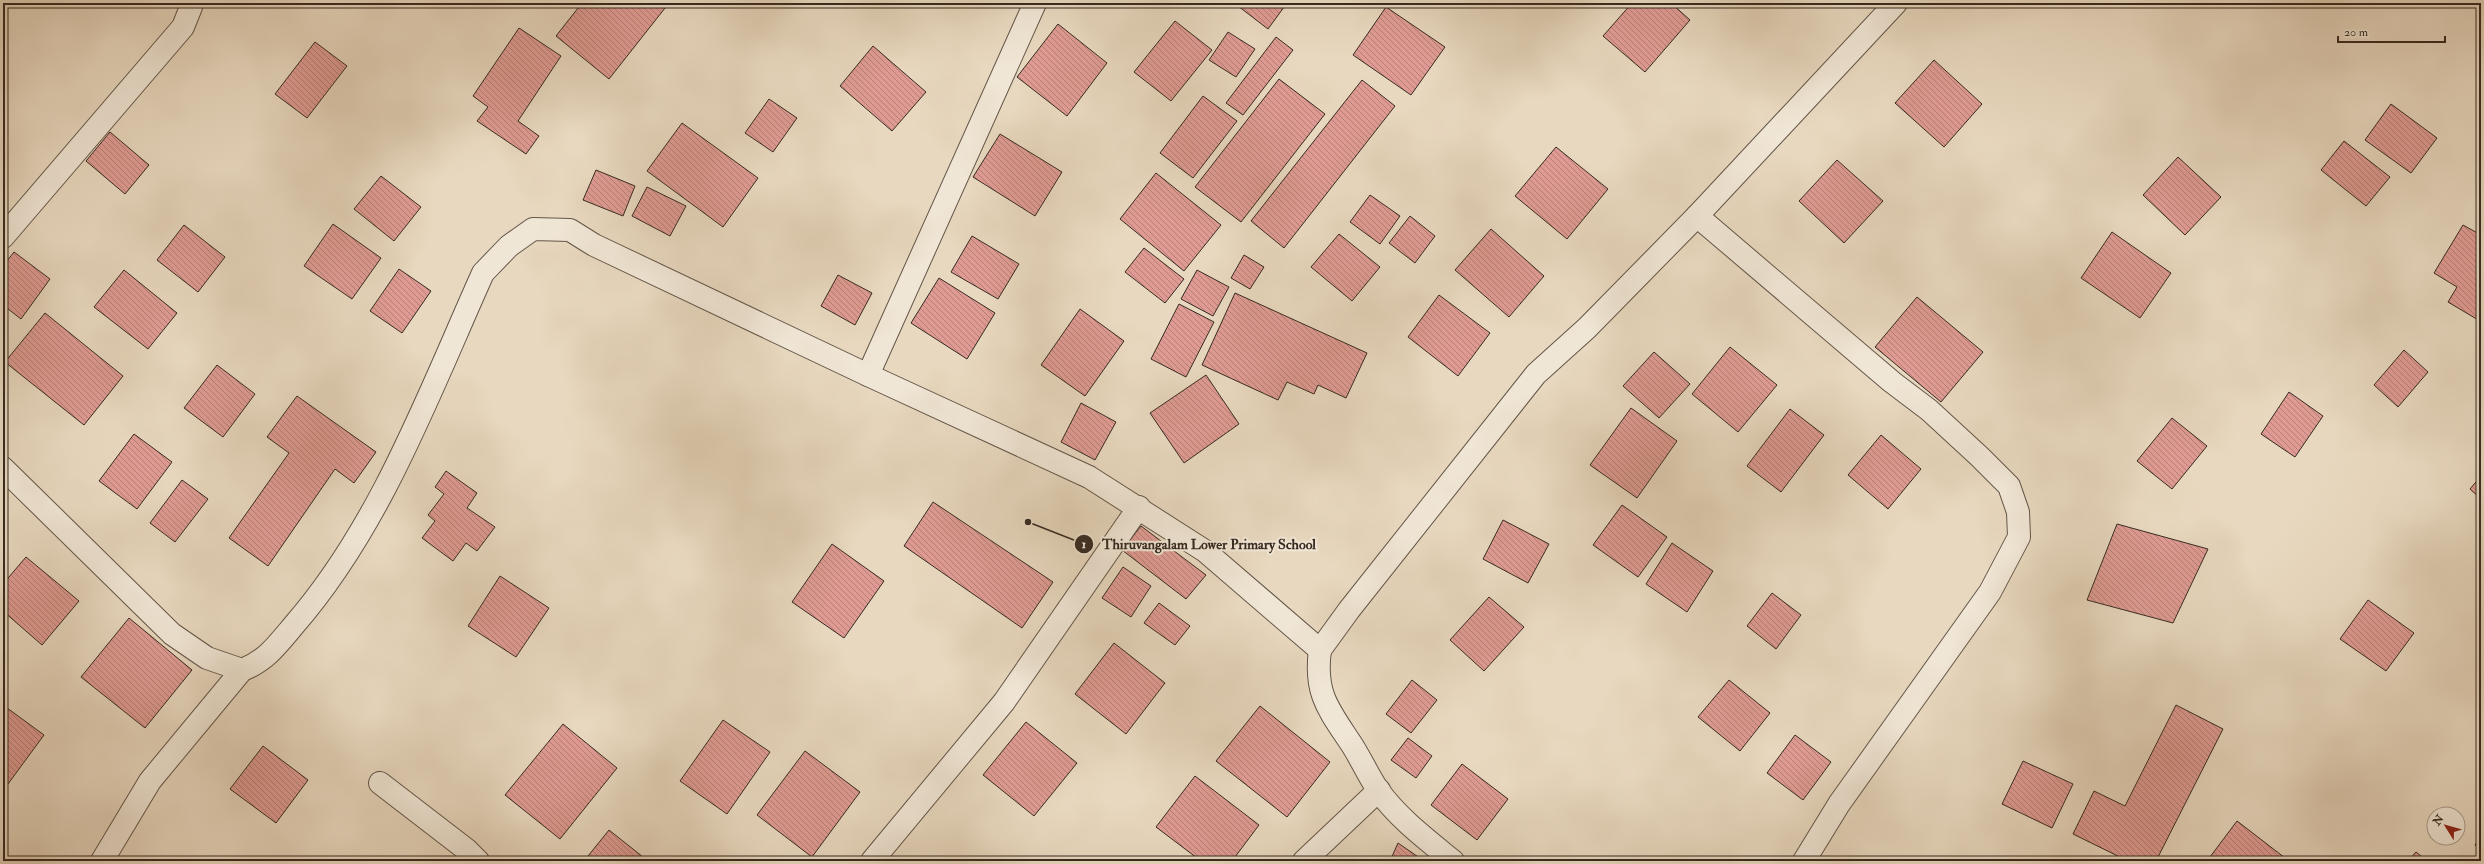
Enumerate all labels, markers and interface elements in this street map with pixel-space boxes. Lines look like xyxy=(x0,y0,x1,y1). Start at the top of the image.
scale bar xyxy=(2338,18,2445,44)
text: 20 m xyxy=(2344,25,2369,40)
callout: Thiruvangalam Lower Primary School xyxy=(1074,531,1324,557)
text: Thiruvangalam Lower Primary School xyxy=(1101,536,1316,554)
text: 1 xyxy=(1082,537,1086,552)
north arrow xyxy=(2426,806,2466,846)
text: N xyxy=(2430,812,2447,829)

